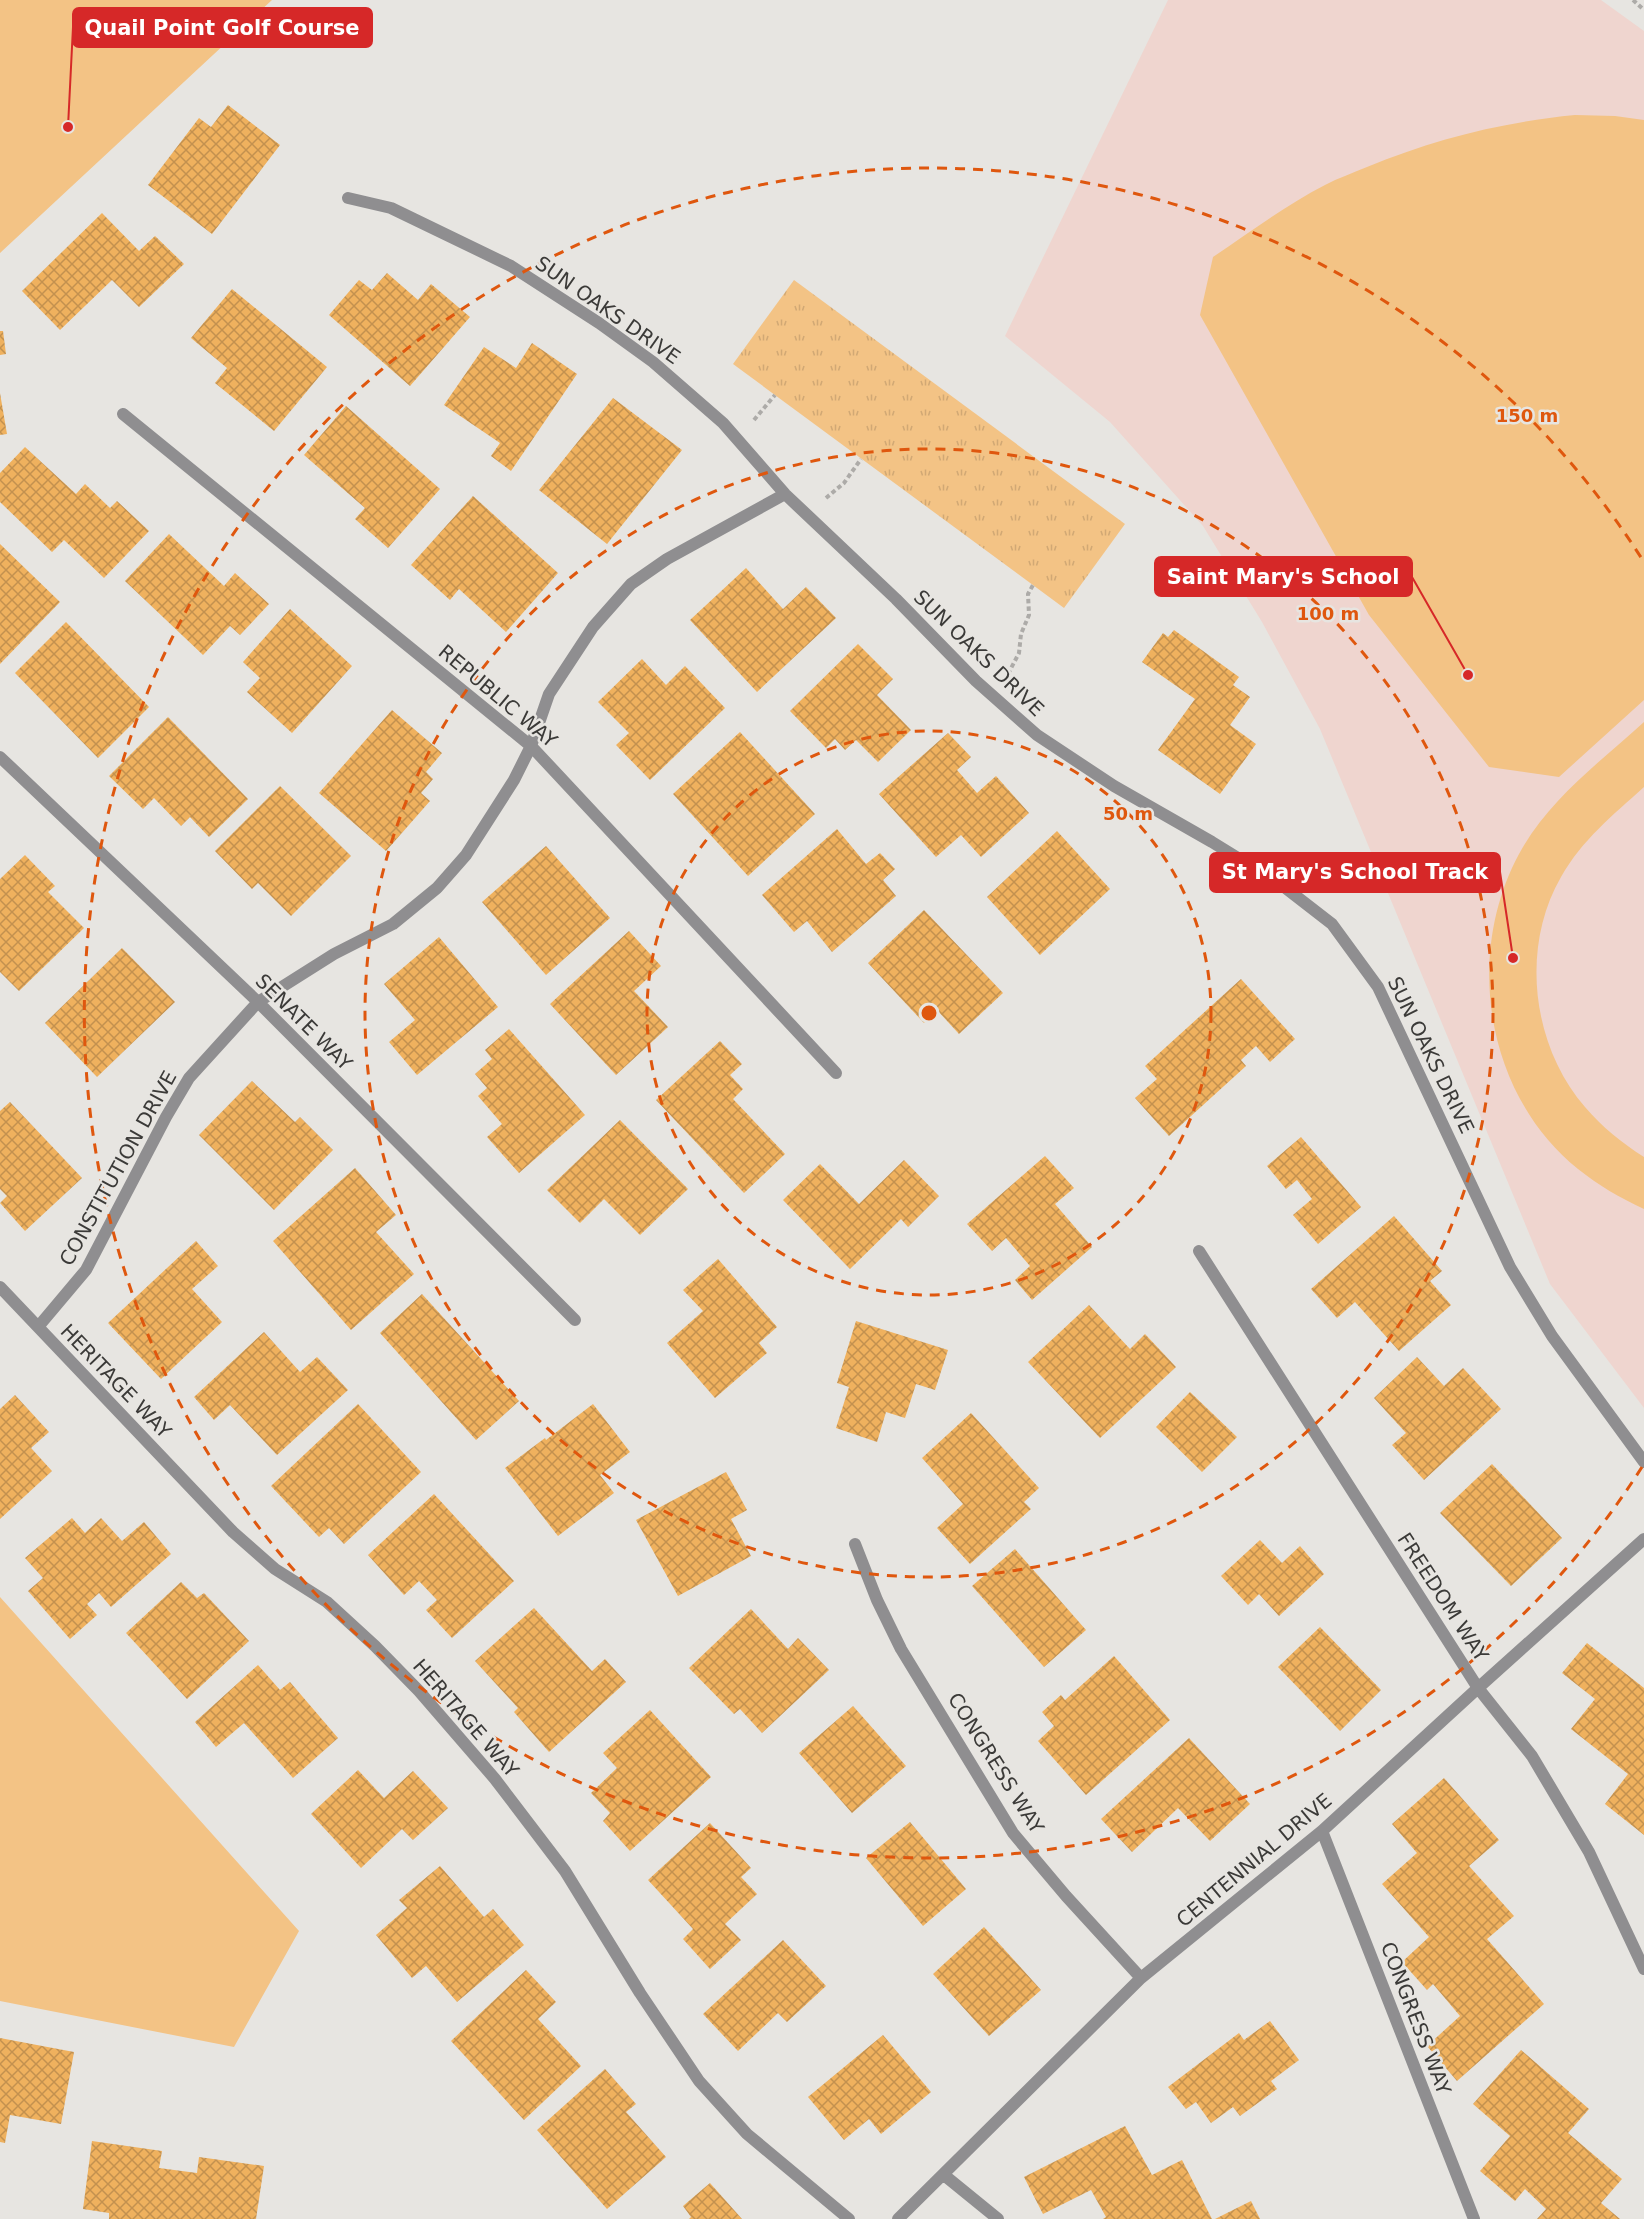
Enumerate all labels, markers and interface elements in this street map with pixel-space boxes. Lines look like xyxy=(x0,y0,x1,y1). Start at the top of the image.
callout: Quail Point Golf Course xyxy=(73,8,372,47)
text: Quail Point Golf Course xyxy=(84,16,360,40)
street label: SUN OAKS DRIVE xyxy=(531,251,685,369)
text: 150 m xyxy=(1496,405,1558,426)
callout: Saint Mary's School xyxy=(1155,557,1412,596)
text: Saint Mary's School xyxy=(1167,565,1399,589)
street label: SUN OAKS DRIVE xyxy=(909,585,1049,721)
text: 100 m xyxy=(1297,603,1359,624)
street label: REPUBLIC WAY xyxy=(434,639,563,753)
text: 50 m xyxy=(1103,803,1153,824)
callout: St Mary's School Track xyxy=(1210,853,1500,892)
text: St Mary's School Track xyxy=(1222,860,1489,884)
street label: SENATE WAY xyxy=(251,969,358,1076)
street label: SUN OAKS DRIVE xyxy=(1383,973,1479,1137)
centre of rings xyxy=(919,1003,939,1023)
street label: CONSTITUTION DRIVE xyxy=(54,1066,182,1270)
street label: HERITAGE WAY xyxy=(56,1319,177,1443)
street label: FREEDOM WAY xyxy=(1393,1528,1494,1666)
street label: HERITAGE WAY xyxy=(408,1654,524,1783)
street label: CONGRESS WAY xyxy=(943,1688,1049,1838)
street label: CENTENNIAL DRIVE xyxy=(1172,1788,1336,1932)
street label: CONGRESS WAY xyxy=(1376,1938,1456,2098)

